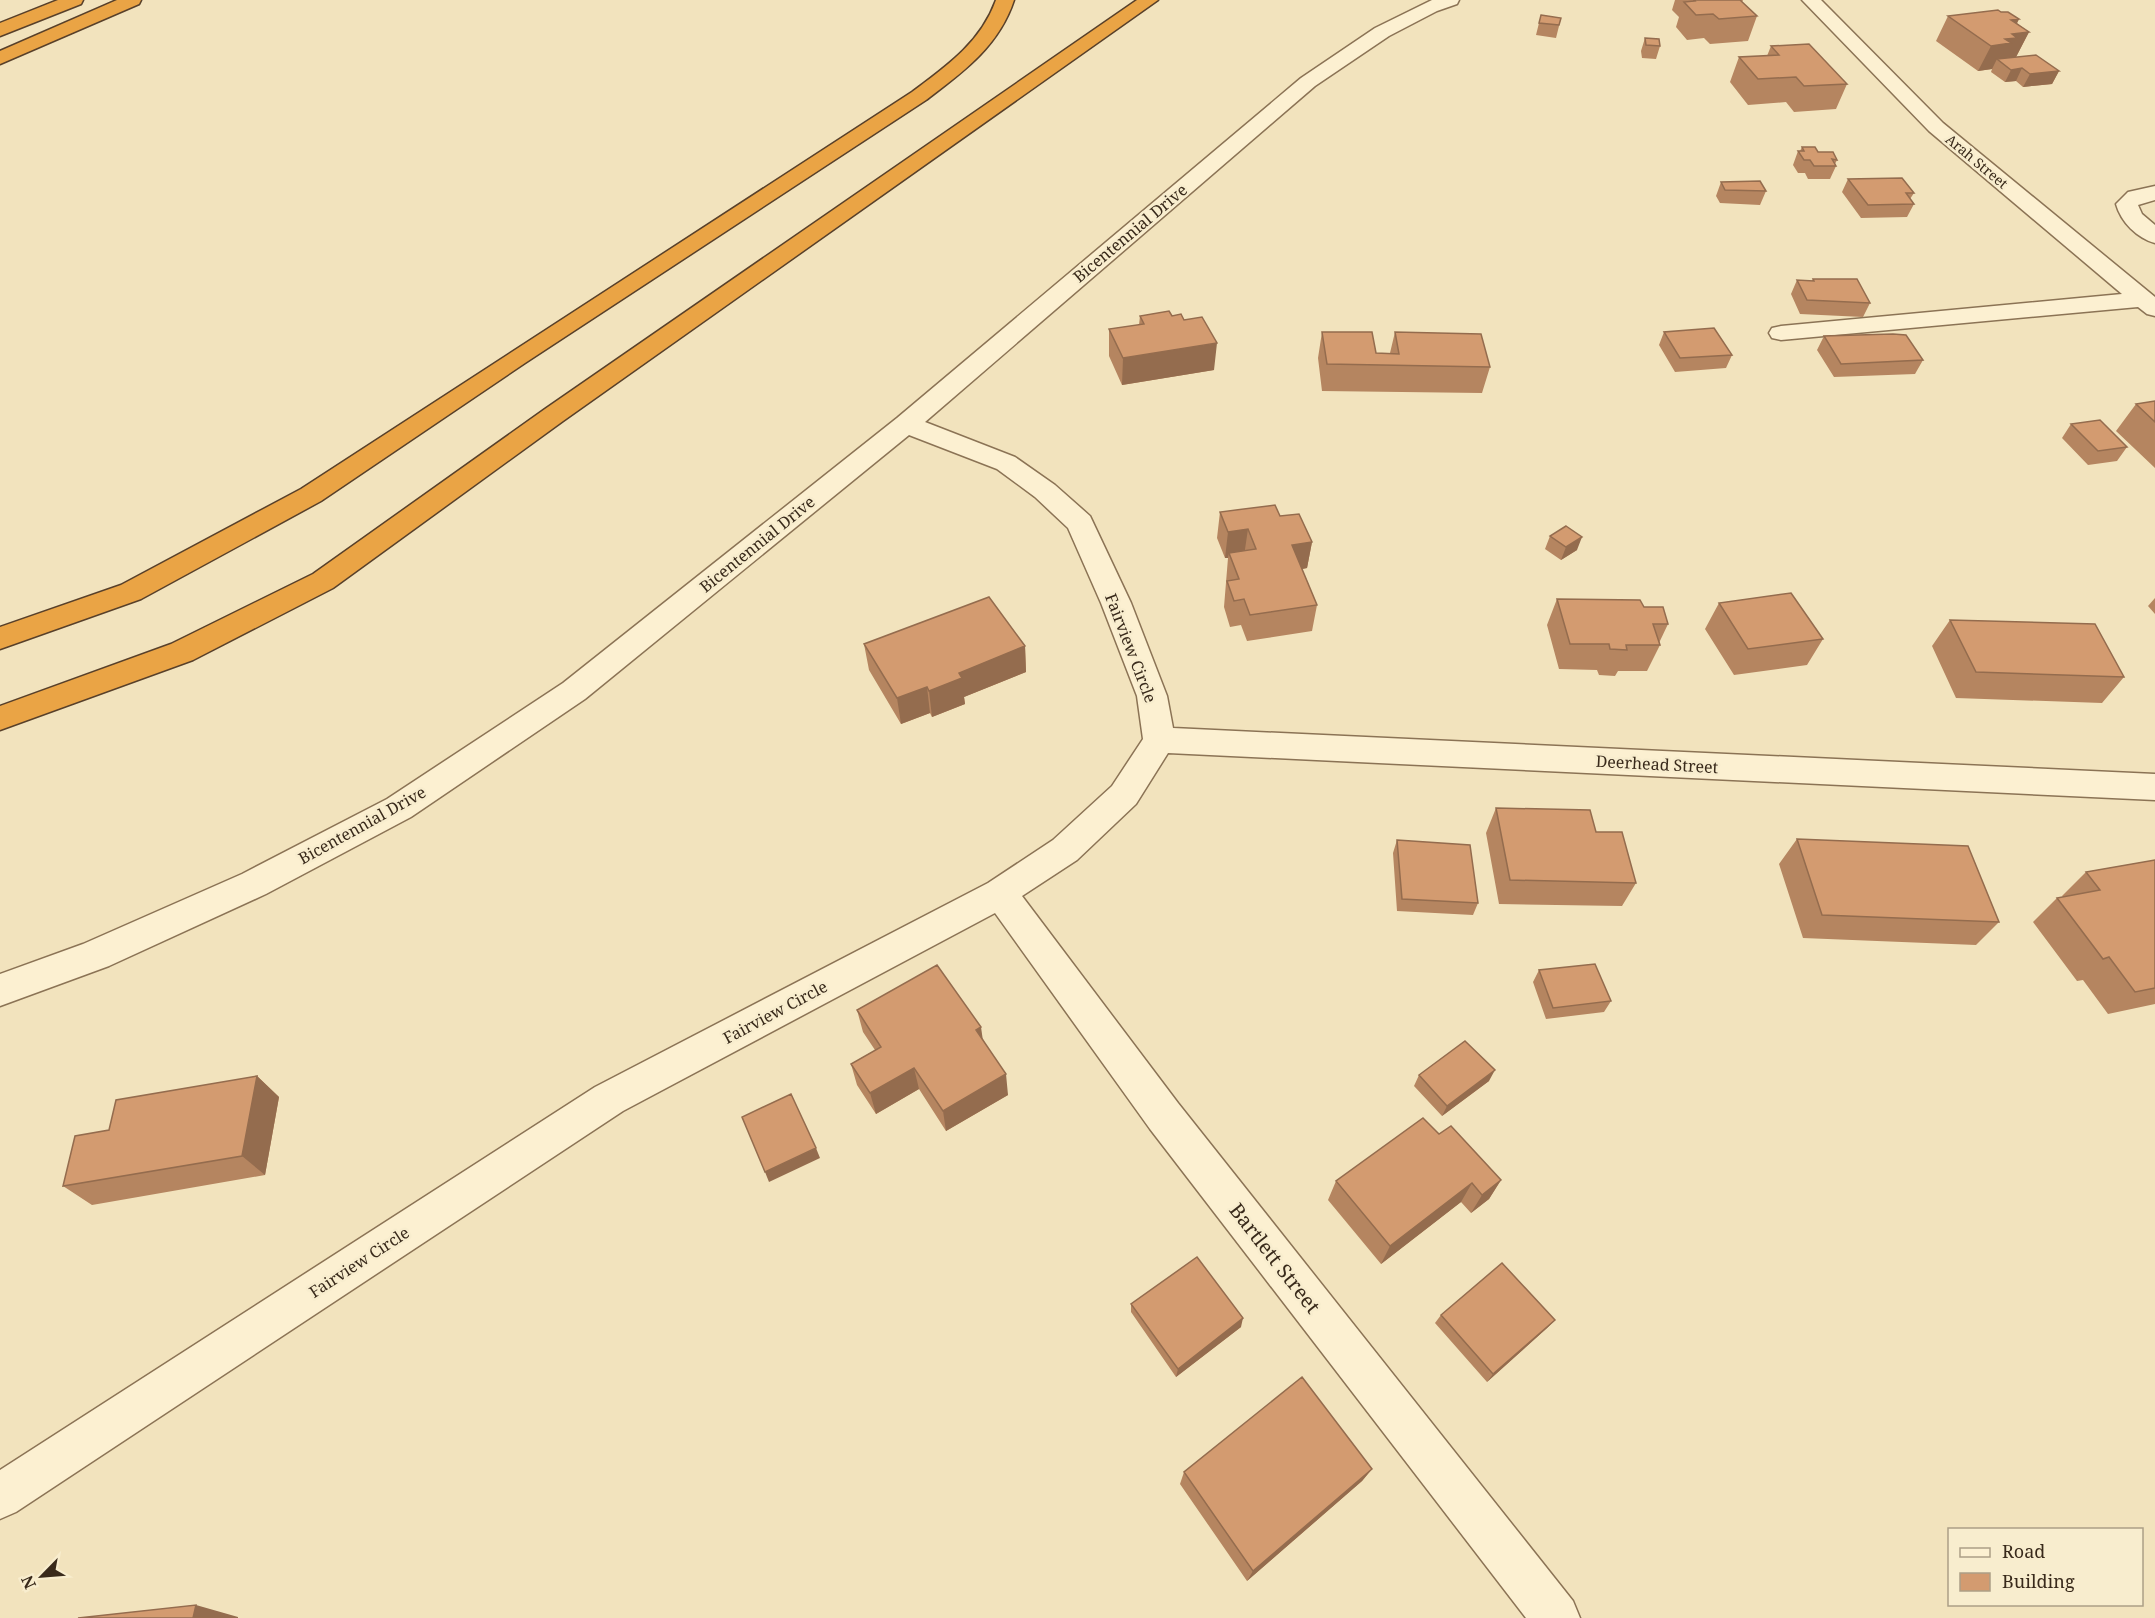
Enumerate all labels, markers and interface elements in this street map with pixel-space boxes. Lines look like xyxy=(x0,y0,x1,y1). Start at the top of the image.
street label: Arah Street xyxy=(1942,129,2012,193)
street label: Bicentennial Drive xyxy=(1068,179,1192,287)
street label: Bicentennial Drive xyxy=(695,491,819,597)
street label: Fairview Circle xyxy=(1100,590,1162,706)
street label: Deerhead Street xyxy=(1595,750,1719,778)
street label: Bicentennial Drive xyxy=(294,781,430,869)
street label: Fairview Circle xyxy=(719,975,831,1049)
street label: Bartlett Street xyxy=(1223,1197,1327,1319)
street label: Fairview Circle xyxy=(305,1221,413,1303)
legend xyxy=(1948,1528,2143,1606)
text: Road xyxy=(2002,1539,2045,1563)
north arrow xyxy=(12,1546,72,1606)
text: Building xyxy=(2002,1569,2075,1593)
text: N xyxy=(16,1572,41,1593)

